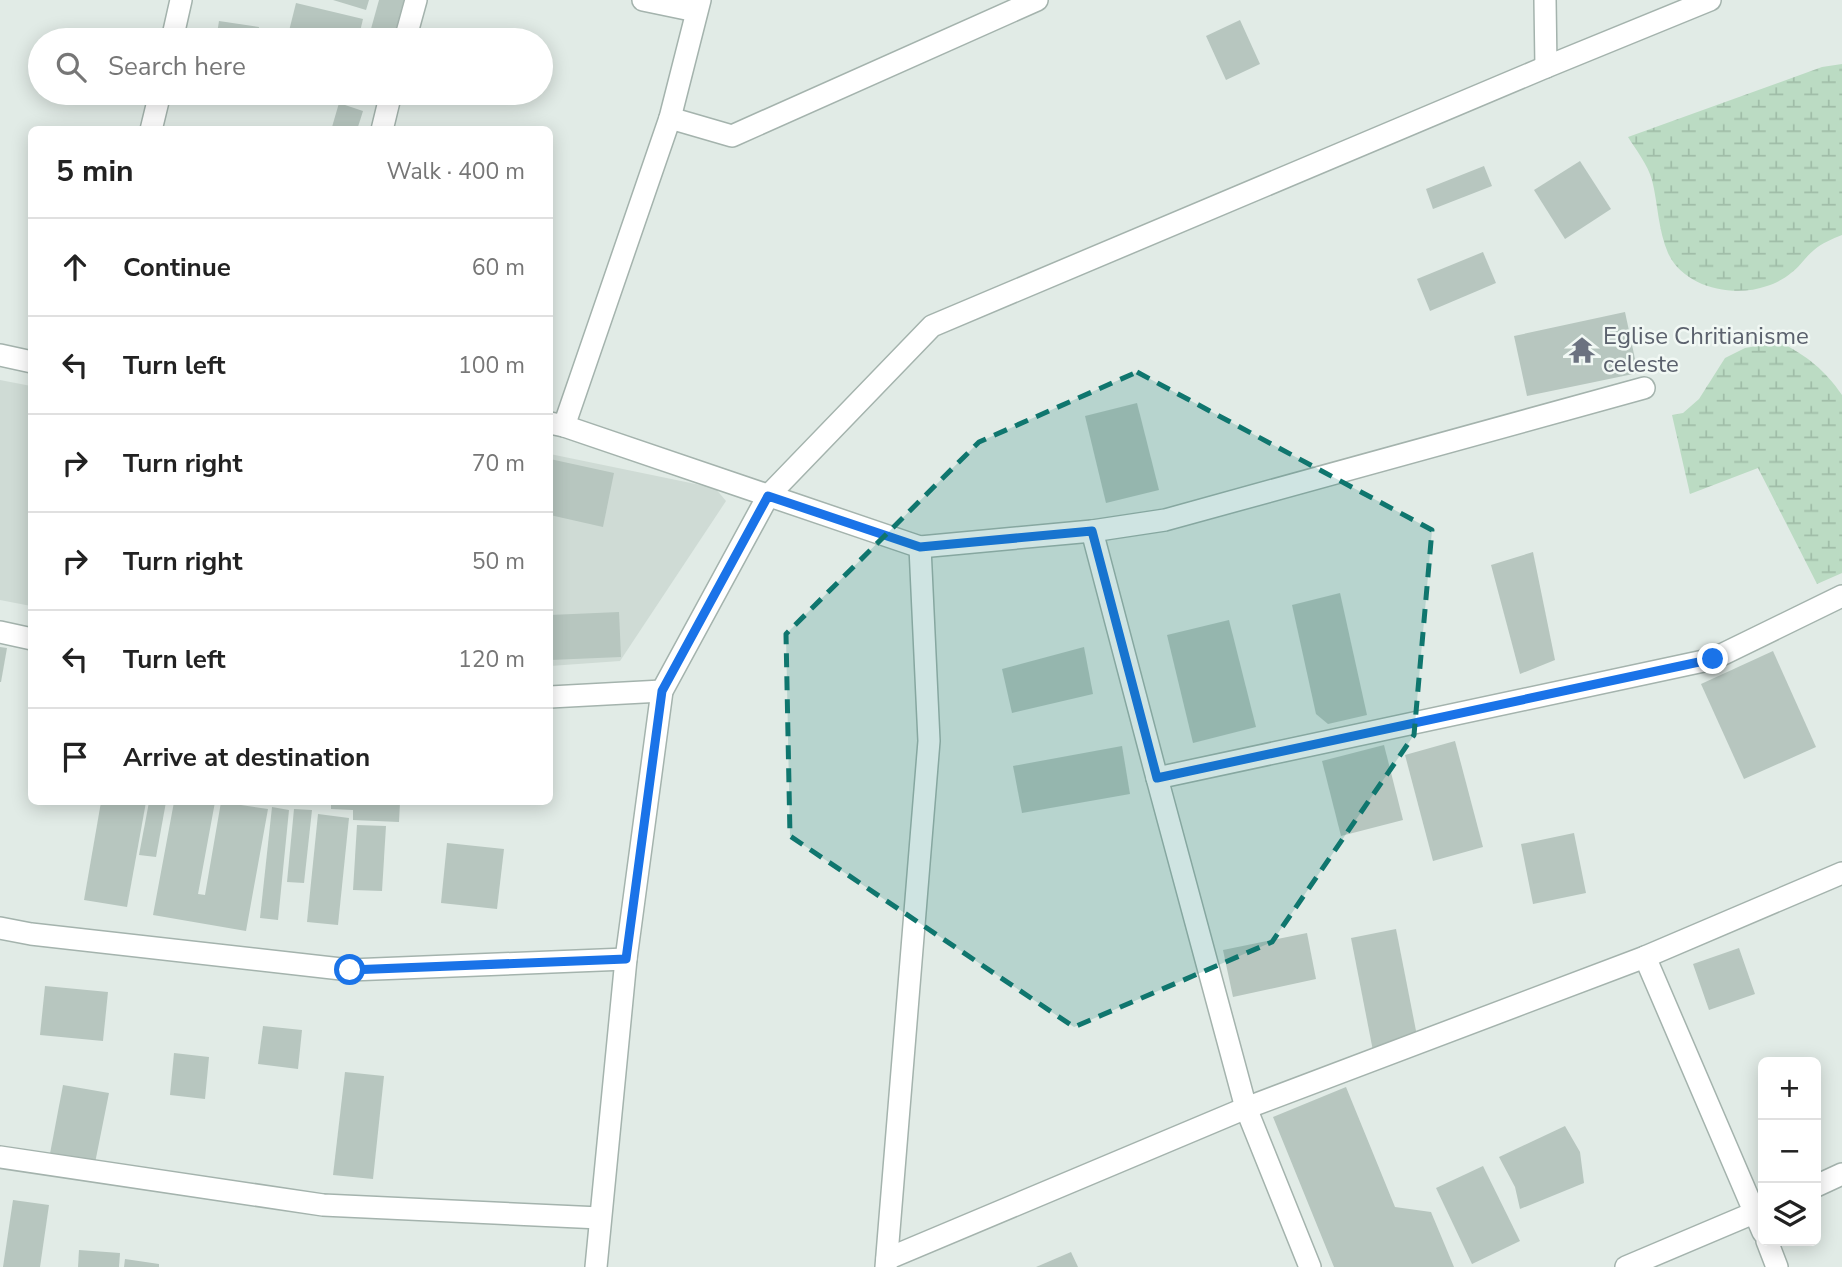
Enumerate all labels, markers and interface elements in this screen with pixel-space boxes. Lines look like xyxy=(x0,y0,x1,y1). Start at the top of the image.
search box xyxy=(28,28,553,105)
icon: search xyxy=(52,48,90,86)
text: Search here xyxy=(108,49,246,84)
text: 5 min xyxy=(56,151,134,192)
text: Walk · 400 m xyxy=(386,156,525,187)
icon: ahead xyxy=(56,248,94,286)
text: Continue xyxy=(123,250,231,285)
text: 60 m xyxy=(472,252,525,283)
place label: Eglise Chritianisme celeste xyxy=(1603,320,1809,380)
temple icon: Eglise Chritianisme celeste xyxy=(1567,335,1597,365)
icon: left xyxy=(56,346,94,384)
text: Turn left xyxy=(123,348,226,383)
text: 100 m xyxy=(458,350,525,381)
icon: right xyxy=(56,444,94,482)
text: Turn right xyxy=(123,446,242,481)
text: 70 m xyxy=(472,448,525,479)
icon: right xyxy=(56,542,94,580)
text: Turn right xyxy=(123,544,242,579)
text: 50 m xyxy=(472,546,525,577)
icon: left xyxy=(56,640,94,678)
text: Turn left xyxy=(123,642,226,677)
route end xyxy=(1697,643,1728,674)
text: 120 m xyxy=(458,644,525,675)
icon: arrive xyxy=(56,738,94,776)
text: Arrive at destination xyxy=(123,740,370,775)
route start xyxy=(334,954,365,985)
map controls xyxy=(1758,1057,1821,1246)
button: + xyxy=(1758,1057,1821,1120)
button: − xyxy=(1758,1120,1821,1183)
button: layers xyxy=(1758,1183,1821,1246)

